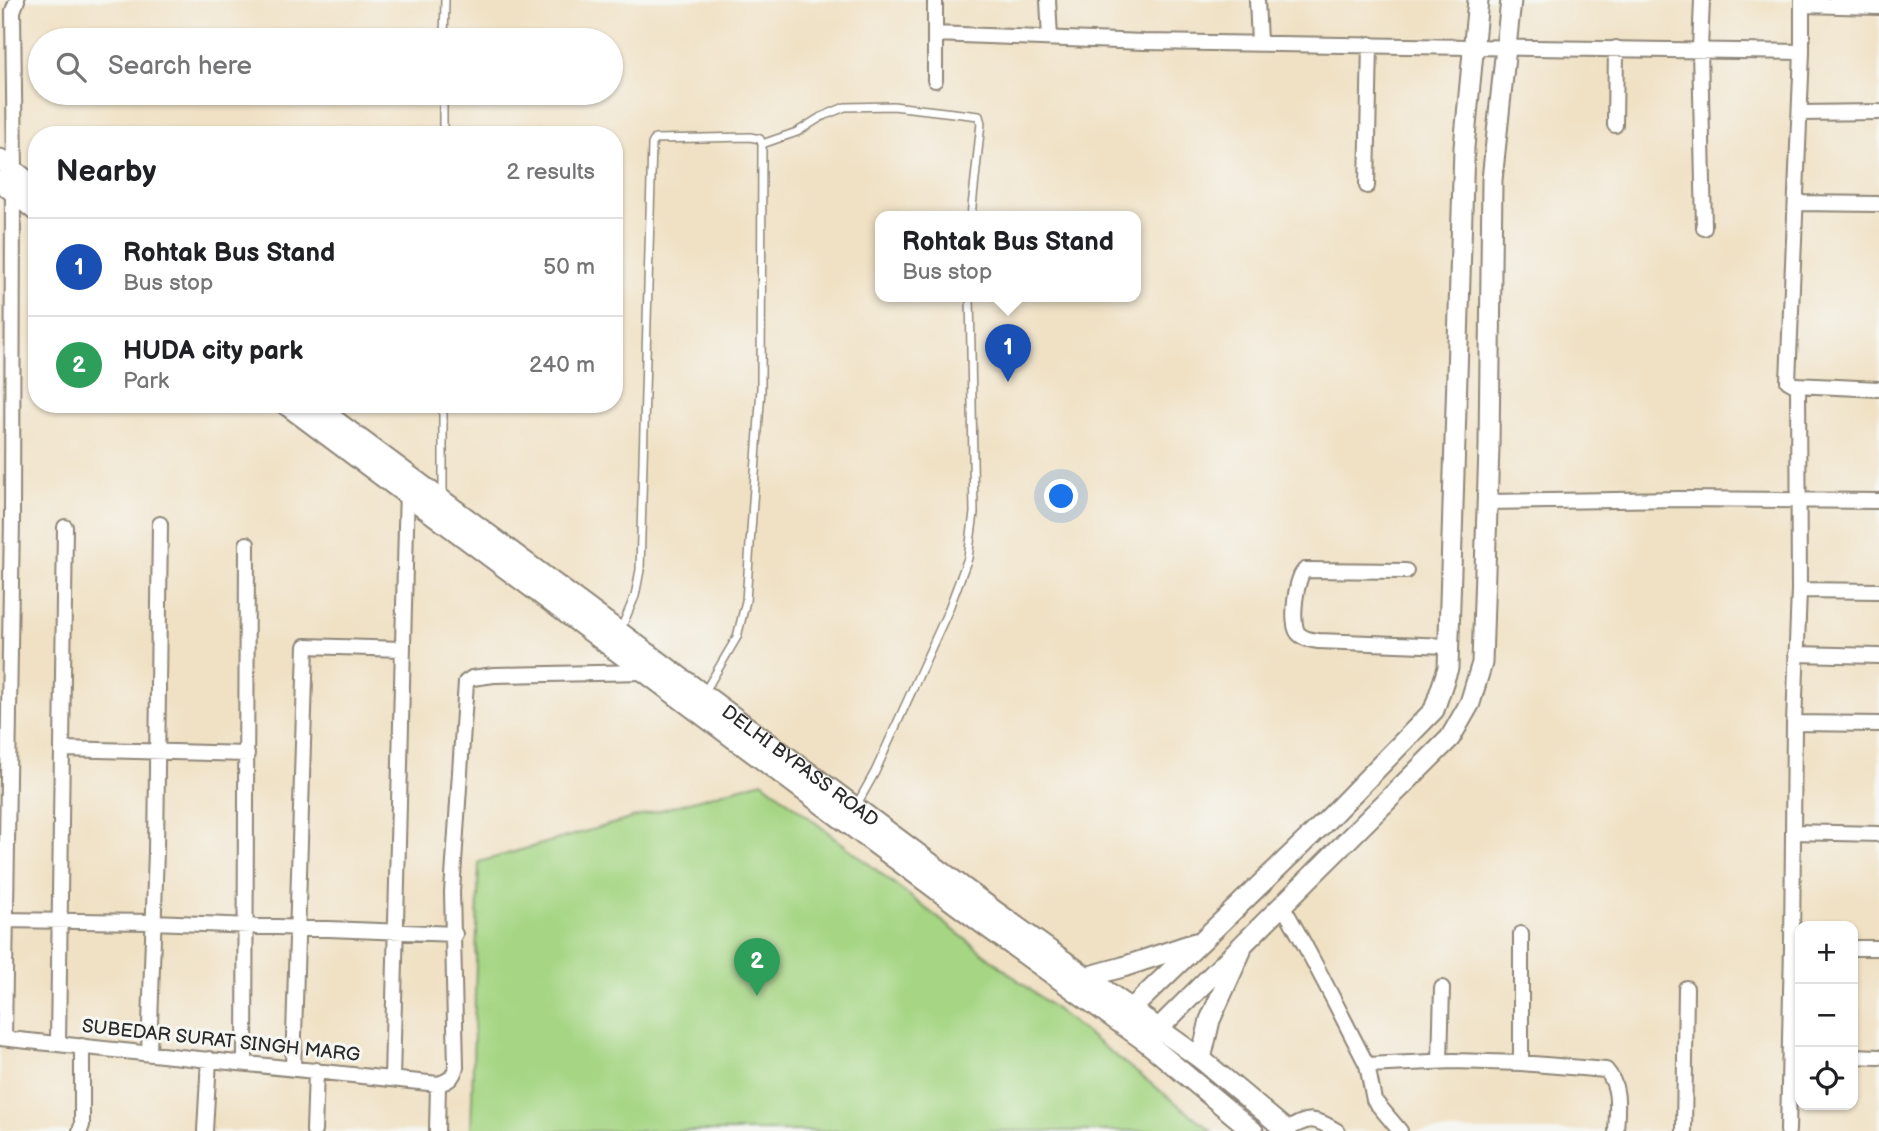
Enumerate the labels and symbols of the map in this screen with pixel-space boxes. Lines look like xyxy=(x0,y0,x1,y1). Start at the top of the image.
pin: 1 xyxy=(985,324,1031,382)
your location xyxy=(1044,479,1078,513)
street label: DELHI BYPASS ROAD xyxy=(717,700,883,832)
pin: 2 xyxy=(734,938,780,996)
street label: SUBEDAR SURAT SINGH MARG xyxy=(81,1015,361,1067)

